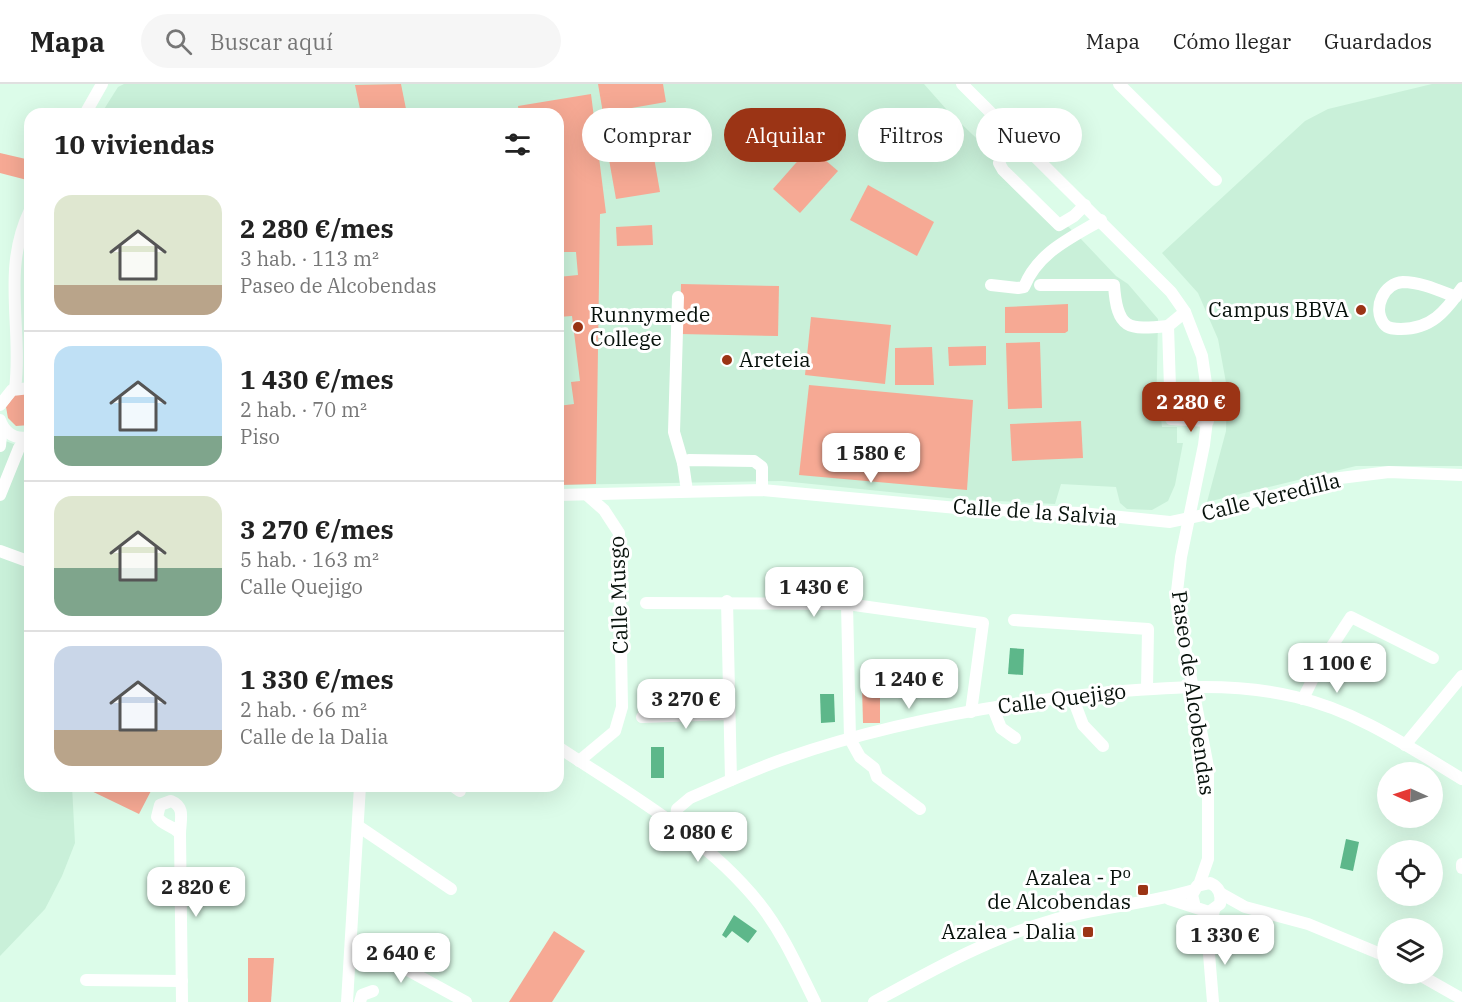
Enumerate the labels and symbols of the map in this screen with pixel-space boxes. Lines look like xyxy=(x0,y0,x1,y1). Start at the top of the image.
place label: Campus BBVA xyxy=(1208,295,1350,323)
place label: Runnymede College xyxy=(590,300,710,352)
marker: Campus BBVA xyxy=(1354,303,1368,317)
marker: Runnymede College xyxy=(571,320,585,334)
place label: Areteia xyxy=(739,345,811,373)
marker: Areteia xyxy=(720,353,734,367)
pin: 2 280 € xyxy=(1136,382,1246,433)
pin: 1 580 € xyxy=(816,433,926,484)
street label: Calle Veredilla xyxy=(1199,465,1343,527)
street label: Calle de la Salvia xyxy=(952,491,1118,531)
street label: Calle Musgo xyxy=(602,536,634,655)
pin: 1 430 € xyxy=(759,567,869,618)
street label: Paseo de Alcobendas xyxy=(1166,589,1222,797)
pin: 1 100 € xyxy=(1282,643,1392,694)
pin: 1 240 € xyxy=(854,659,964,710)
street label: Calle Quejigo xyxy=(996,676,1128,720)
pin: 3 270 € xyxy=(631,679,741,730)
north arrow xyxy=(1377,762,1443,828)
pin: 2 080 € xyxy=(643,812,753,863)
place label: Azalea - Pº de Alcobendas xyxy=(987,863,1131,915)
pin: 2 820 € xyxy=(141,867,251,918)
marker: Azalea - Pº de Alcobendas xyxy=(1136,883,1150,897)
pin: 1 330 € xyxy=(1170,915,1280,966)
place label: Azalea - Dalia xyxy=(941,917,1076,945)
marker: Azalea - Dalia xyxy=(1081,925,1095,939)
pin: 2 640 € xyxy=(346,933,456,984)

